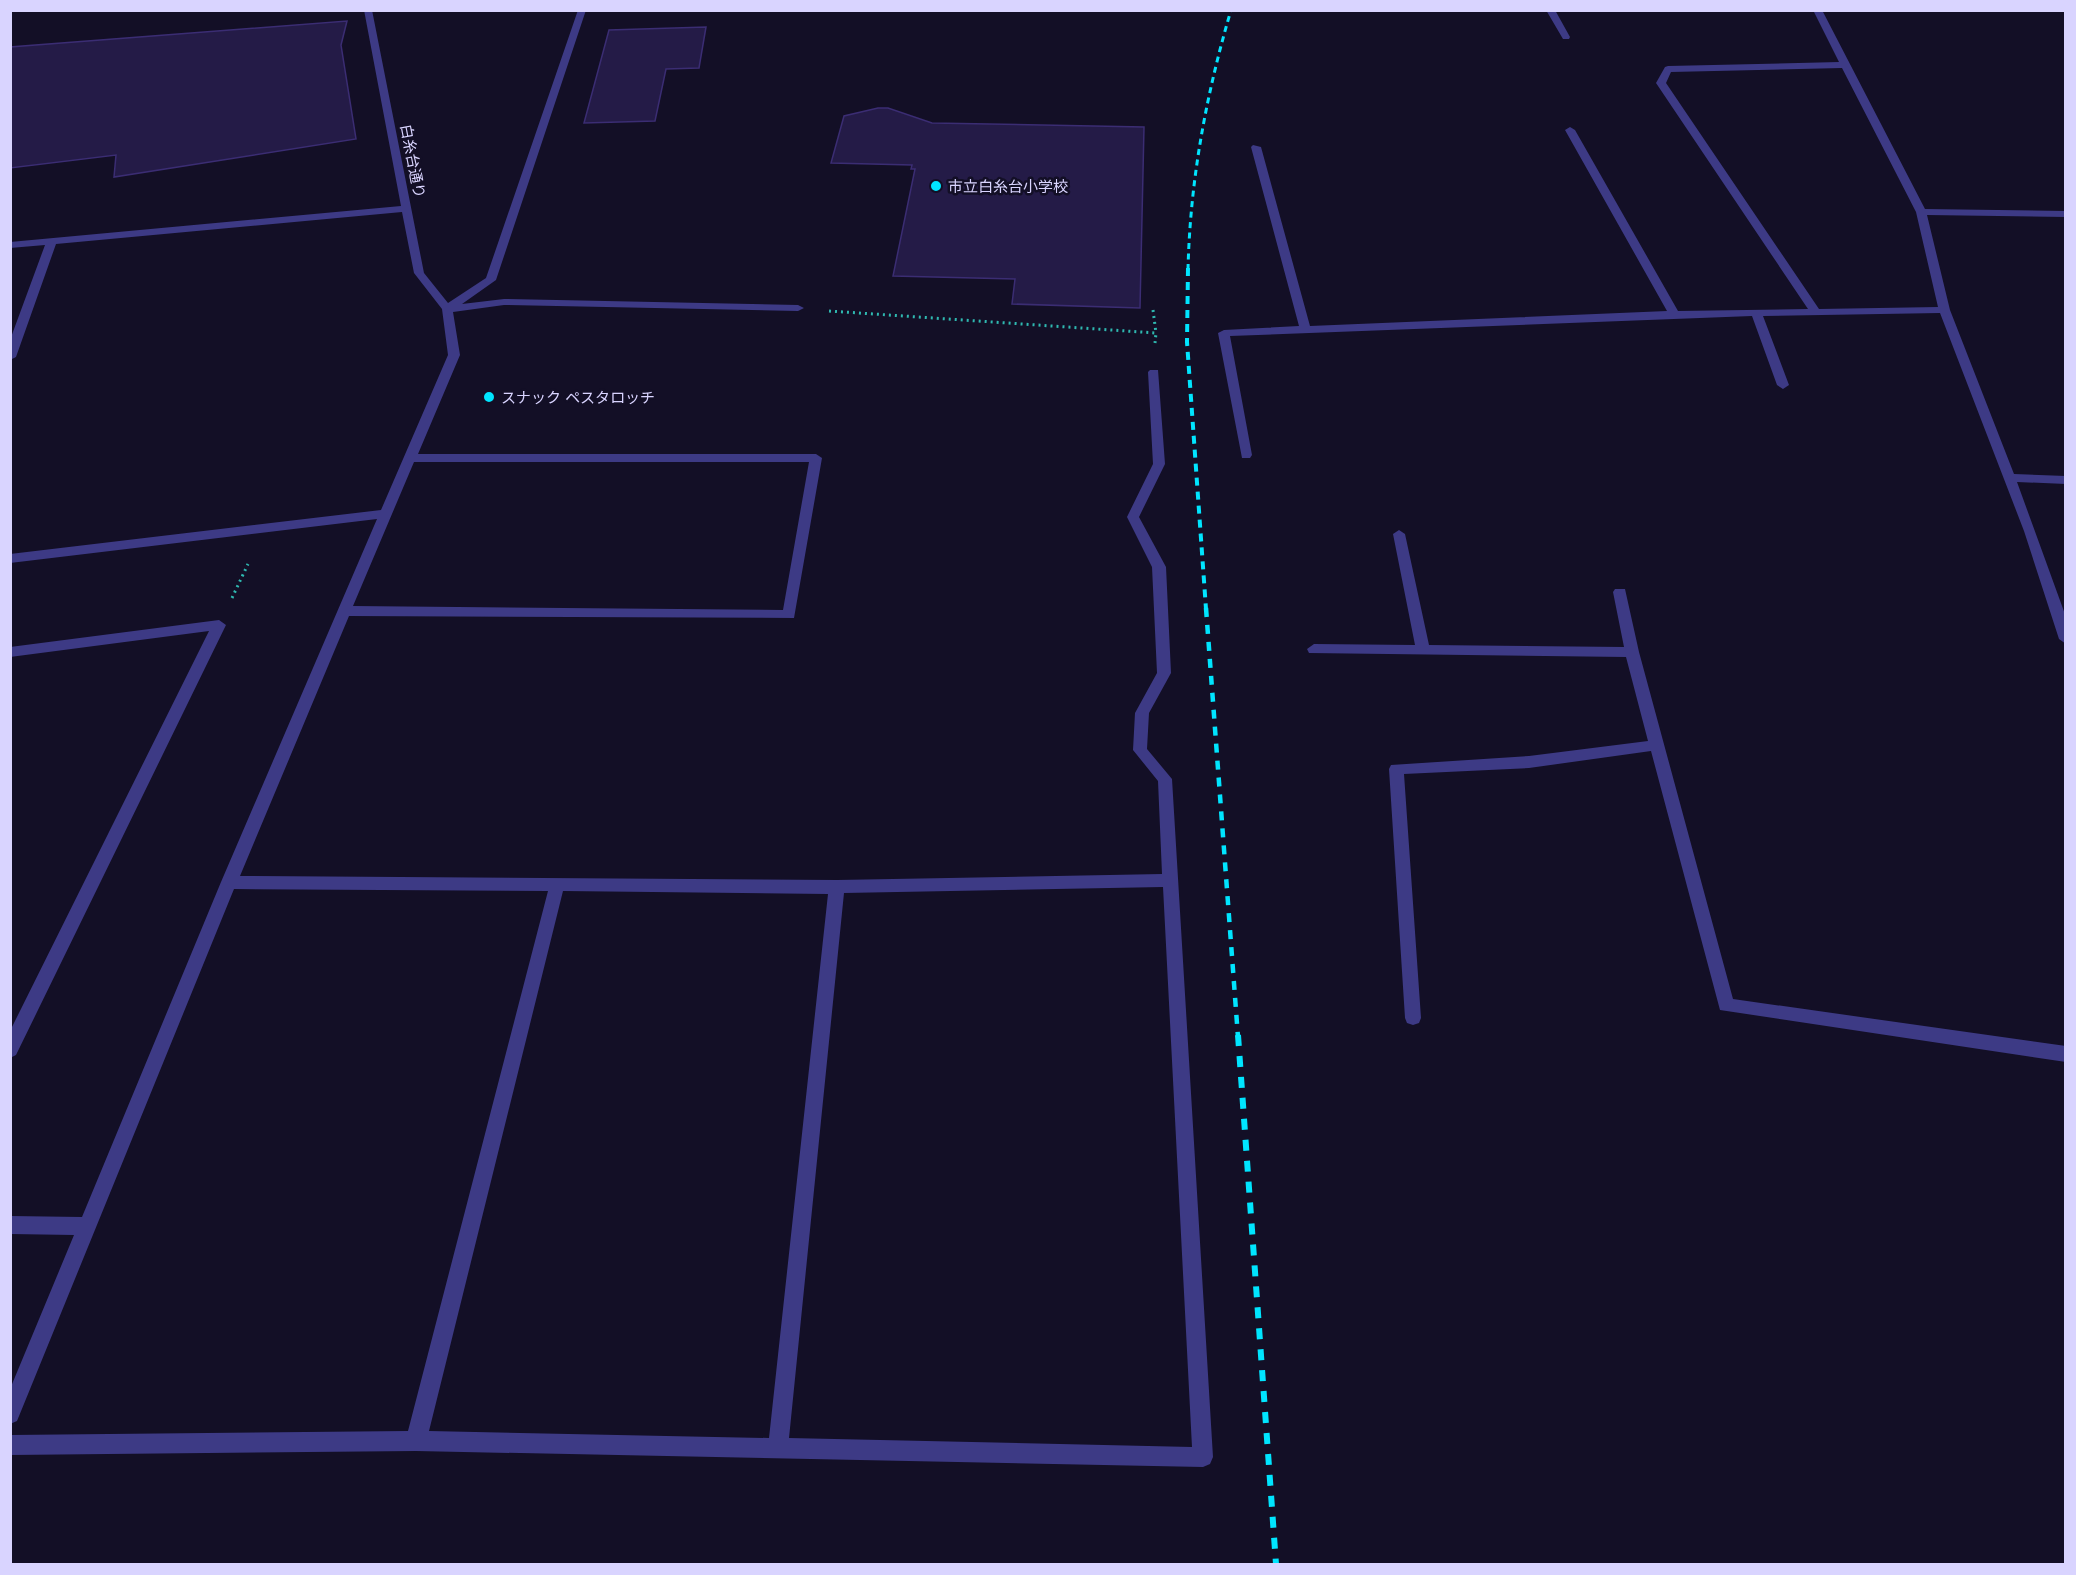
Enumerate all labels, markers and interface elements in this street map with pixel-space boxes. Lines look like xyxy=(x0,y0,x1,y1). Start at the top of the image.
street label: 白糸台通り xyxy=(397,122,429,200)
place label: 市立白糸台小学校 xyxy=(948,177,1068,196)
marker: 市立白糸台小学校 xyxy=(929,179,943,193)
place label: スナック ペスタロッチ xyxy=(501,388,655,407)
marker: スナック ペスタロッチ xyxy=(482,390,496,404)

